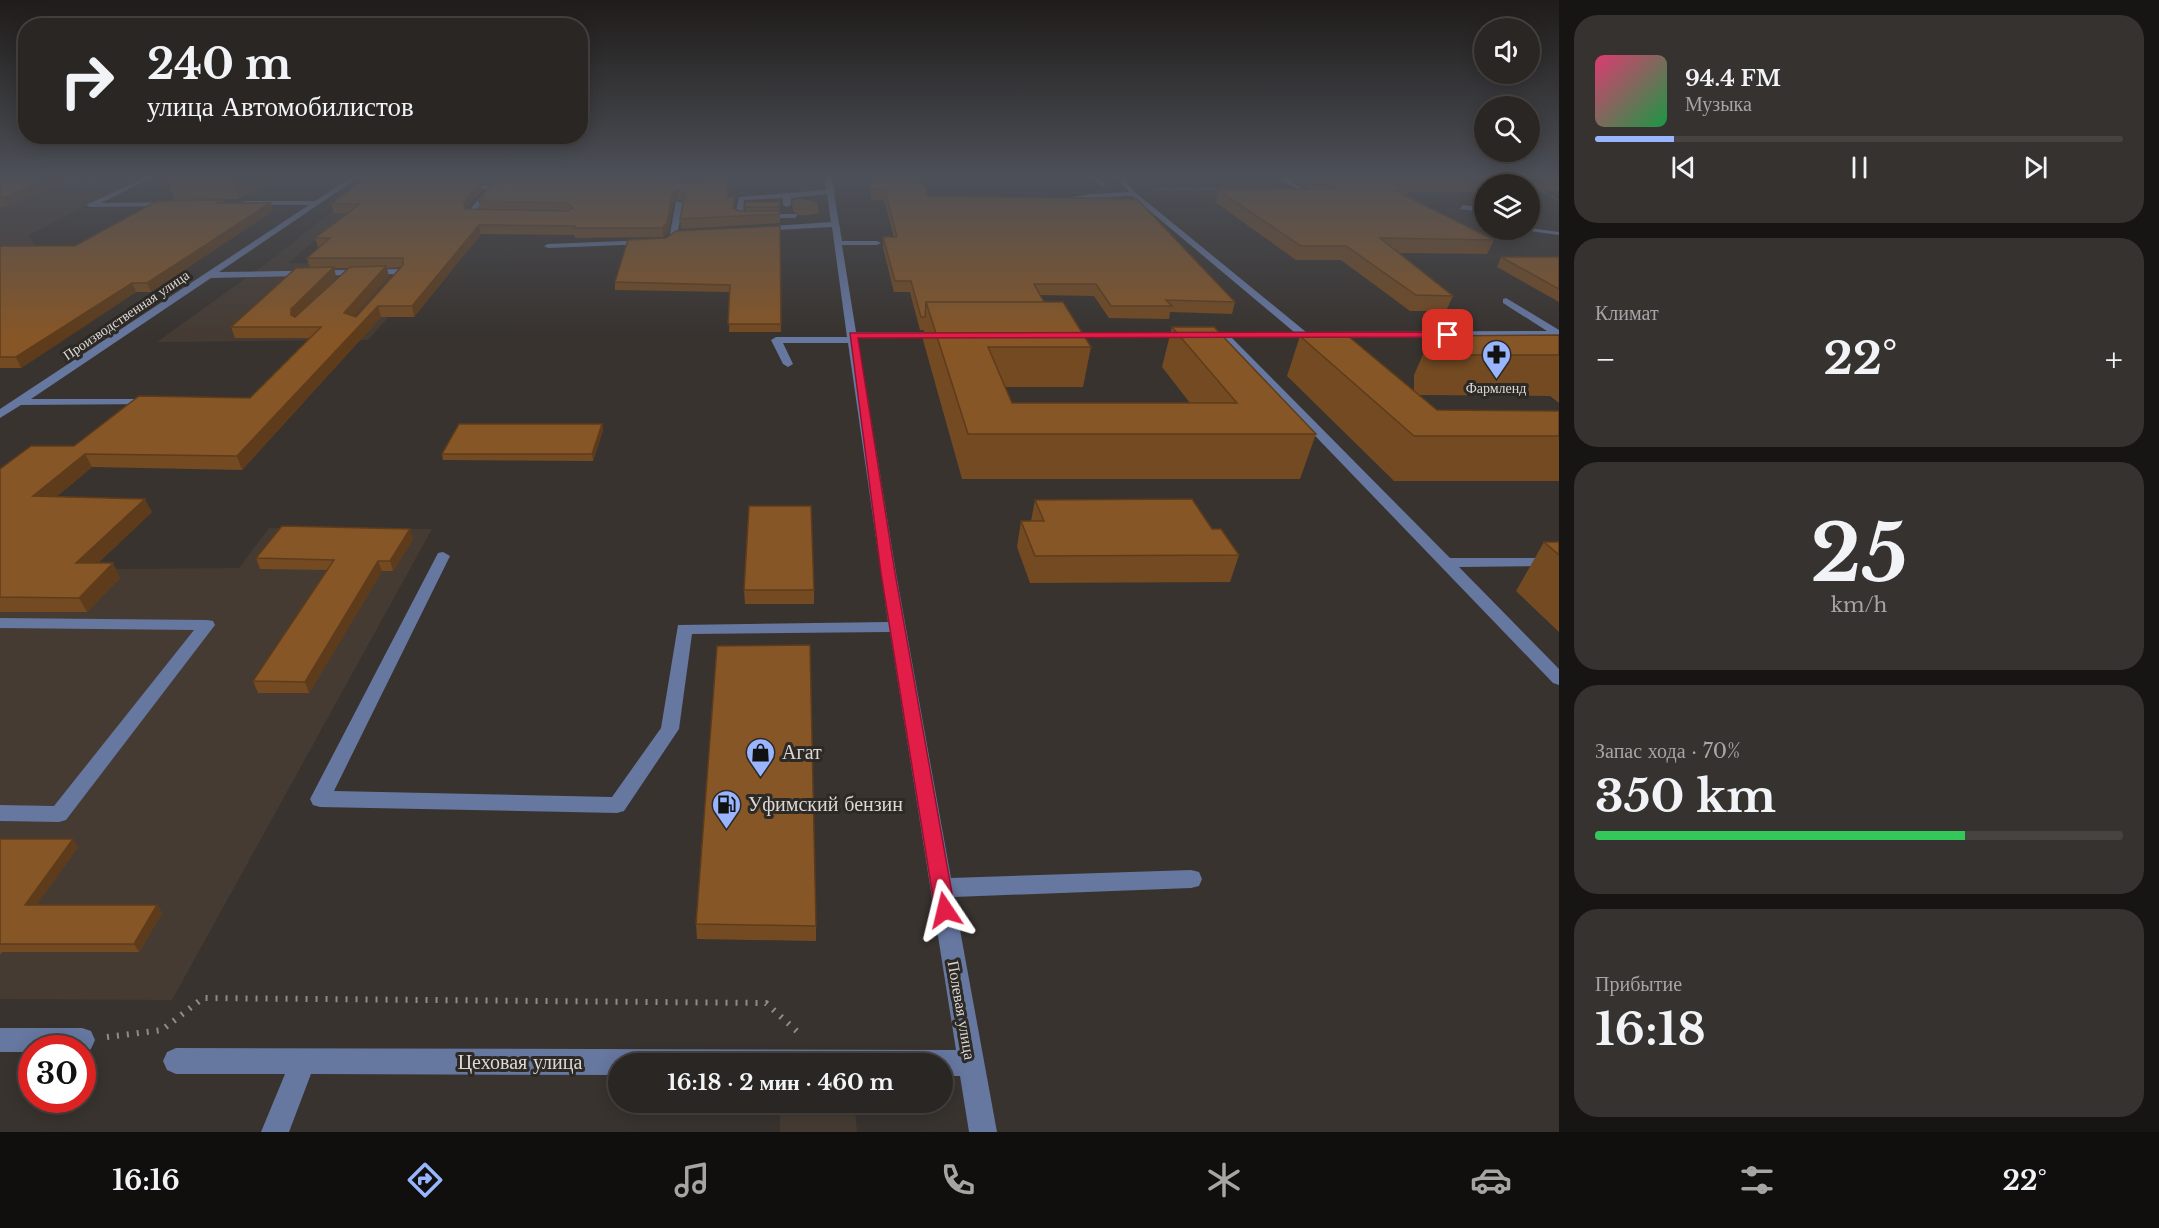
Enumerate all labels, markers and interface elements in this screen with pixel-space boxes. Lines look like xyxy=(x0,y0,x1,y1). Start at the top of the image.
map controls xyxy=(1474,18,1540,240)
button: sound xyxy=(1474,18,1540,84)
text: 240 m xyxy=(147,38,292,90)
icon: right xyxy=(48,42,126,120)
text: 94.4 FM xyxy=(1685,65,1781,92)
text: улица Автомобилистов xyxy=(147,90,414,123)
text: Музыка xyxy=(1685,92,1752,116)
button: search xyxy=(1474,96,1540,162)
icon: previous xyxy=(1667,151,1700,184)
icon: pause xyxy=(1843,151,1876,184)
icon: next xyxy=(2019,151,2052,184)
button: layers xyxy=(1474,174,1540,240)
street label: Производственная улица xyxy=(59,266,193,364)
text: Климат xyxy=(1595,301,1659,325)
pin xyxy=(1422,309,1473,360)
icon: arrive xyxy=(1431,318,1464,351)
text: 22° xyxy=(1824,330,1897,386)
pharmacy icon: Фармленд xyxy=(1480,338,1512,380)
text: − xyxy=(1595,339,1616,380)
text: + xyxy=(2105,339,2123,380)
place label: Фармленд xyxy=(1466,379,1526,397)
text: 25 xyxy=(1810,505,1908,602)
text: km/h xyxy=(1831,593,1887,617)
shop icon: Агат xyxy=(745,736,777,778)
text: Запас хода · 70% xyxy=(1595,739,1740,763)
place label: Агат xyxy=(782,740,822,764)
text: 350 km xyxy=(1595,768,1776,824)
fuel station icon: Уфимский бензин xyxy=(711,788,743,830)
place label: Уфимский бензин xyxy=(748,792,903,816)
position arrow xyxy=(913,878,977,942)
street label: Полевая улица xyxy=(943,959,981,1061)
text: Прибытие xyxy=(1595,972,1682,996)
text: 16:18 xyxy=(1595,1001,1706,1057)
speed limit sign: 30 xyxy=(18,1035,96,1113)
street label: Цеховая улица xyxy=(458,1050,582,1074)
text: 16:18 · 2 мин · 460 m xyxy=(667,1069,894,1096)
icon: directions xyxy=(404,1159,446,1201)
icon: music xyxy=(671,1159,713,1201)
icon: phone xyxy=(937,1159,979,1201)
icon: climate xyxy=(1203,1159,1245,1201)
icon: car xyxy=(1470,1159,1512,1201)
icon: filters xyxy=(1736,1159,1778,1201)
text: 16:16 xyxy=(112,1164,180,1197)
text: 22° xyxy=(2003,1164,2047,1197)

